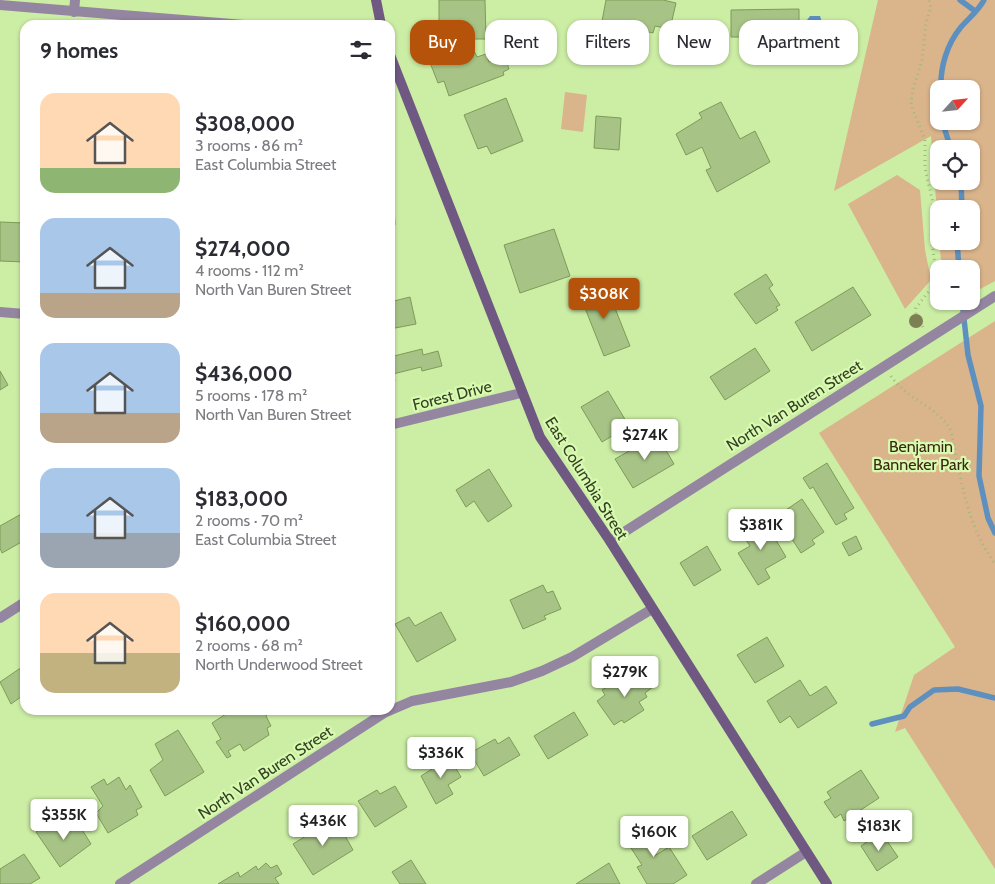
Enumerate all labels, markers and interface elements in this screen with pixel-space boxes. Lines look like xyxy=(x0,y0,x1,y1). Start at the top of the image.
chip: Buy xyxy=(410,20,475,65)
chip: Rent xyxy=(485,20,557,65)
chip: Filters xyxy=(567,20,649,65)
chip: New xyxy=(659,20,729,65)
chip: Apartment xyxy=(739,20,858,65)
icon: filters xyxy=(347,36,375,64)
text: 9 homes xyxy=(40,38,118,63)
north arrow xyxy=(930,80,980,130)
map controls xyxy=(930,80,980,310)
text: $308,000 xyxy=(195,111,295,136)
icon: home xyxy=(80,113,140,173)
text: 3 rooms · 86 m² xyxy=(195,136,303,155)
button: locate xyxy=(930,140,980,190)
text: East Columbia Street xyxy=(195,155,336,174)
button: + xyxy=(930,200,980,250)
text: $274,000 xyxy=(195,236,291,261)
icon: home xyxy=(80,238,140,298)
button: − xyxy=(930,260,980,310)
text: 4 rooms · 112 m² xyxy=(195,261,304,280)
pin: $308K xyxy=(569,278,639,320)
text: North Van Buren Street xyxy=(195,280,351,299)
text: $308K xyxy=(580,284,628,303)
street label: North Van Buren Street xyxy=(723,356,866,455)
text: $436,000 xyxy=(195,361,293,386)
icon: home xyxy=(80,363,140,423)
street label: Forest Drive xyxy=(411,376,494,415)
text: 5 rooms · 178 m² xyxy=(195,386,307,405)
text: North Van Buren Street xyxy=(195,405,351,424)
street label: East Columbia Street xyxy=(541,413,632,544)
pin: $274K xyxy=(610,418,680,461)
text: $274K xyxy=(622,425,668,444)
park label: Benjamin Banneker Park xyxy=(873,437,970,474)
text: $183,000 xyxy=(195,486,288,511)
icon: home xyxy=(80,488,140,548)
pin: $381K xyxy=(726,508,796,551)
text: 2 rooms · 70 m² xyxy=(195,511,303,530)
text: $381K xyxy=(739,515,783,534)
text: East Columbia Street xyxy=(195,530,336,549)
text: $160,000 xyxy=(195,611,291,636)
icon: home xyxy=(80,613,140,673)
text: 2 rooms · 68 m² xyxy=(195,636,303,655)
text: North Underwood Street xyxy=(195,655,363,674)
pin: $279K xyxy=(590,656,660,698)
text: $279K xyxy=(603,662,647,681)
street label: North Van Buren Street xyxy=(194,722,337,823)
pin: $336K xyxy=(406,736,476,779)
text: $336K xyxy=(418,743,464,762)
pin: $355K xyxy=(29,798,99,841)
pin: $436K xyxy=(288,804,358,847)
text: $355K xyxy=(41,805,87,824)
pin: $183K xyxy=(844,810,914,852)
text: $436K xyxy=(300,811,346,830)
pin: $160K xyxy=(619,816,689,858)
text: $183K xyxy=(857,816,901,835)
text: $160K xyxy=(631,822,677,841)

